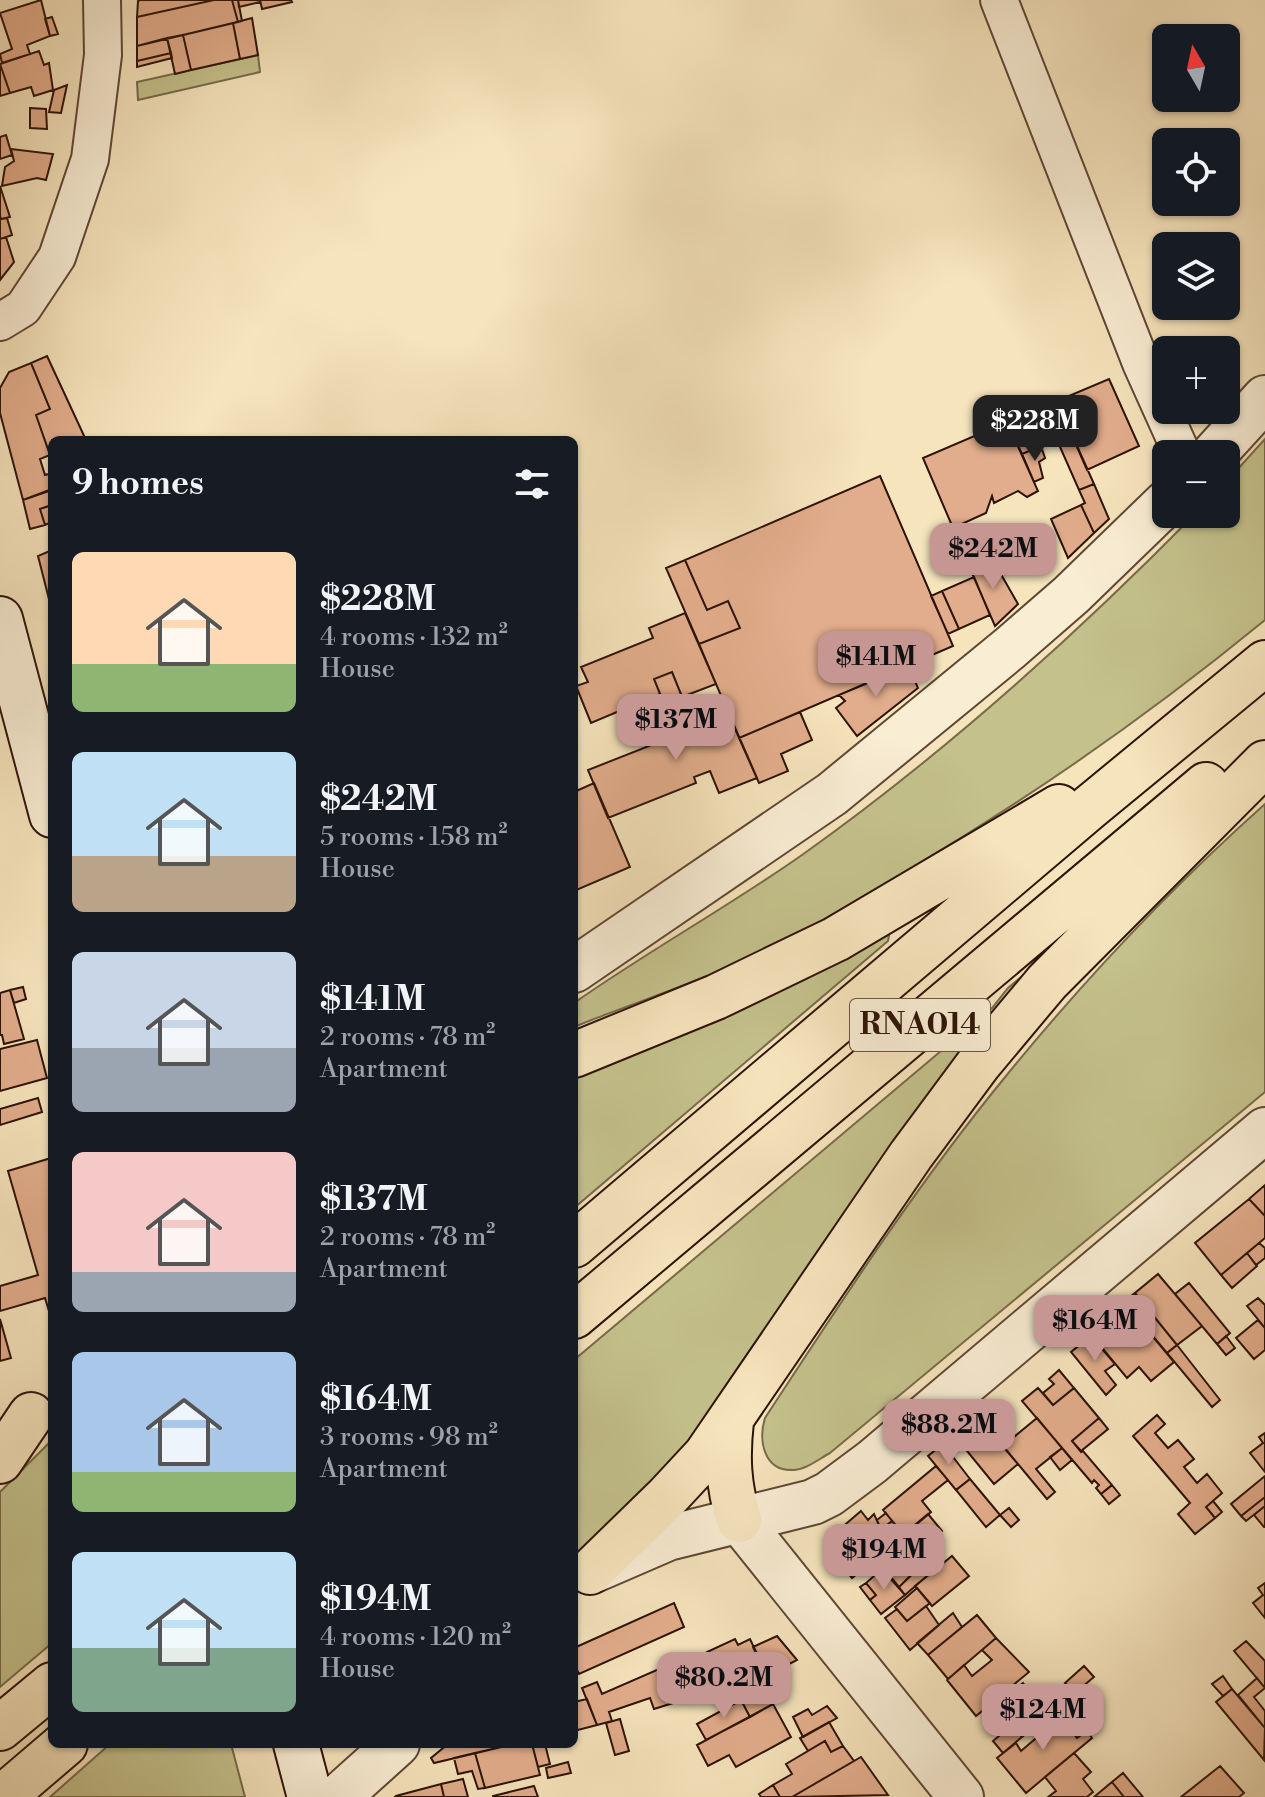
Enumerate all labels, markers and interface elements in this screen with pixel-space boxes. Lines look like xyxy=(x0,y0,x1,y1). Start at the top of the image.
north arrow xyxy=(1152,24,1240,112)
map controls xyxy=(1152,24,1240,528)
button: locate xyxy=(1152,128,1240,216)
button: layers xyxy=(1152,232,1240,320)
button: + xyxy=(1152,336,1240,424)
pin: $228M xyxy=(979,395,1091,463)
text: $228M xyxy=(991,405,1079,437)
button: − xyxy=(1152,440,1240,528)
icon: filters xyxy=(510,462,554,506)
text: 9 homes xyxy=(72,463,204,505)
pin: $242M xyxy=(937,523,1049,591)
text: $242M xyxy=(948,533,1038,565)
text: $228M xyxy=(320,579,436,621)
icon: home xyxy=(136,584,232,680)
text: 4 rooms · 132 m² xyxy=(320,621,508,653)
pin: $141M xyxy=(820,631,932,699)
text: $141M xyxy=(836,641,916,673)
text: House xyxy=(320,653,395,685)
pin: $137M xyxy=(620,694,732,762)
text: $137M xyxy=(635,704,717,736)
text: $242M xyxy=(320,779,437,821)
icon: home xyxy=(136,784,232,880)
text: 5 rooms · 158 m² xyxy=(320,821,508,853)
text: House xyxy=(320,853,395,885)
text: $141M xyxy=(320,979,425,1021)
icon: home xyxy=(136,984,232,1080)
road number: RNA014 xyxy=(850,999,990,1051)
text: 2 rooms · 78 m² xyxy=(320,1021,495,1053)
text: Apartment xyxy=(320,1053,448,1085)
text: $137M xyxy=(320,1179,428,1221)
icon: home xyxy=(136,1184,232,1280)
text: 2 rooms · 78 m² xyxy=(320,1221,495,1253)
text: Apartment xyxy=(320,1253,448,1285)
pin: $164M xyxy=(1039,1295,1151,1363)
text: $164M xyxy=(1052,1305,1138,1337)
text: $164M xyxy=(320,1379,432,1421)
icon: home xyxy=(136,1384,232,1480)
pin: $88.2M xyxy=(884,1399,1014,1467)
text: $88.2M xyxy=(901,1409,997,1441)
text: 3 rooms · 98 m² xyxy=(320,1421,498,1453)
text: Apartment xyxy=(320,1453,448,1485)
pin: $194M xyxy=(828,1524,940,1592)
text: $194M xyxy=(841,1534,927,1566)
text: $194M xyxy=(320,1579,431,1621)
icon: home xyxy=(136,1584,232,1680)
text: 4 rooms · 120 m² xyxy=(320,1621,511,1653)
pin: $80.2M xyxy=(659,1652,789,1720)
text: House xyxy=(320,1653,395,1685)
text: $80.2M xyxy=(675,1662,773,1694)
pin: $124M xyxy=(987,1684,1099,1752)
text: $124M xyxy=(1000,1694,1086,1726)

